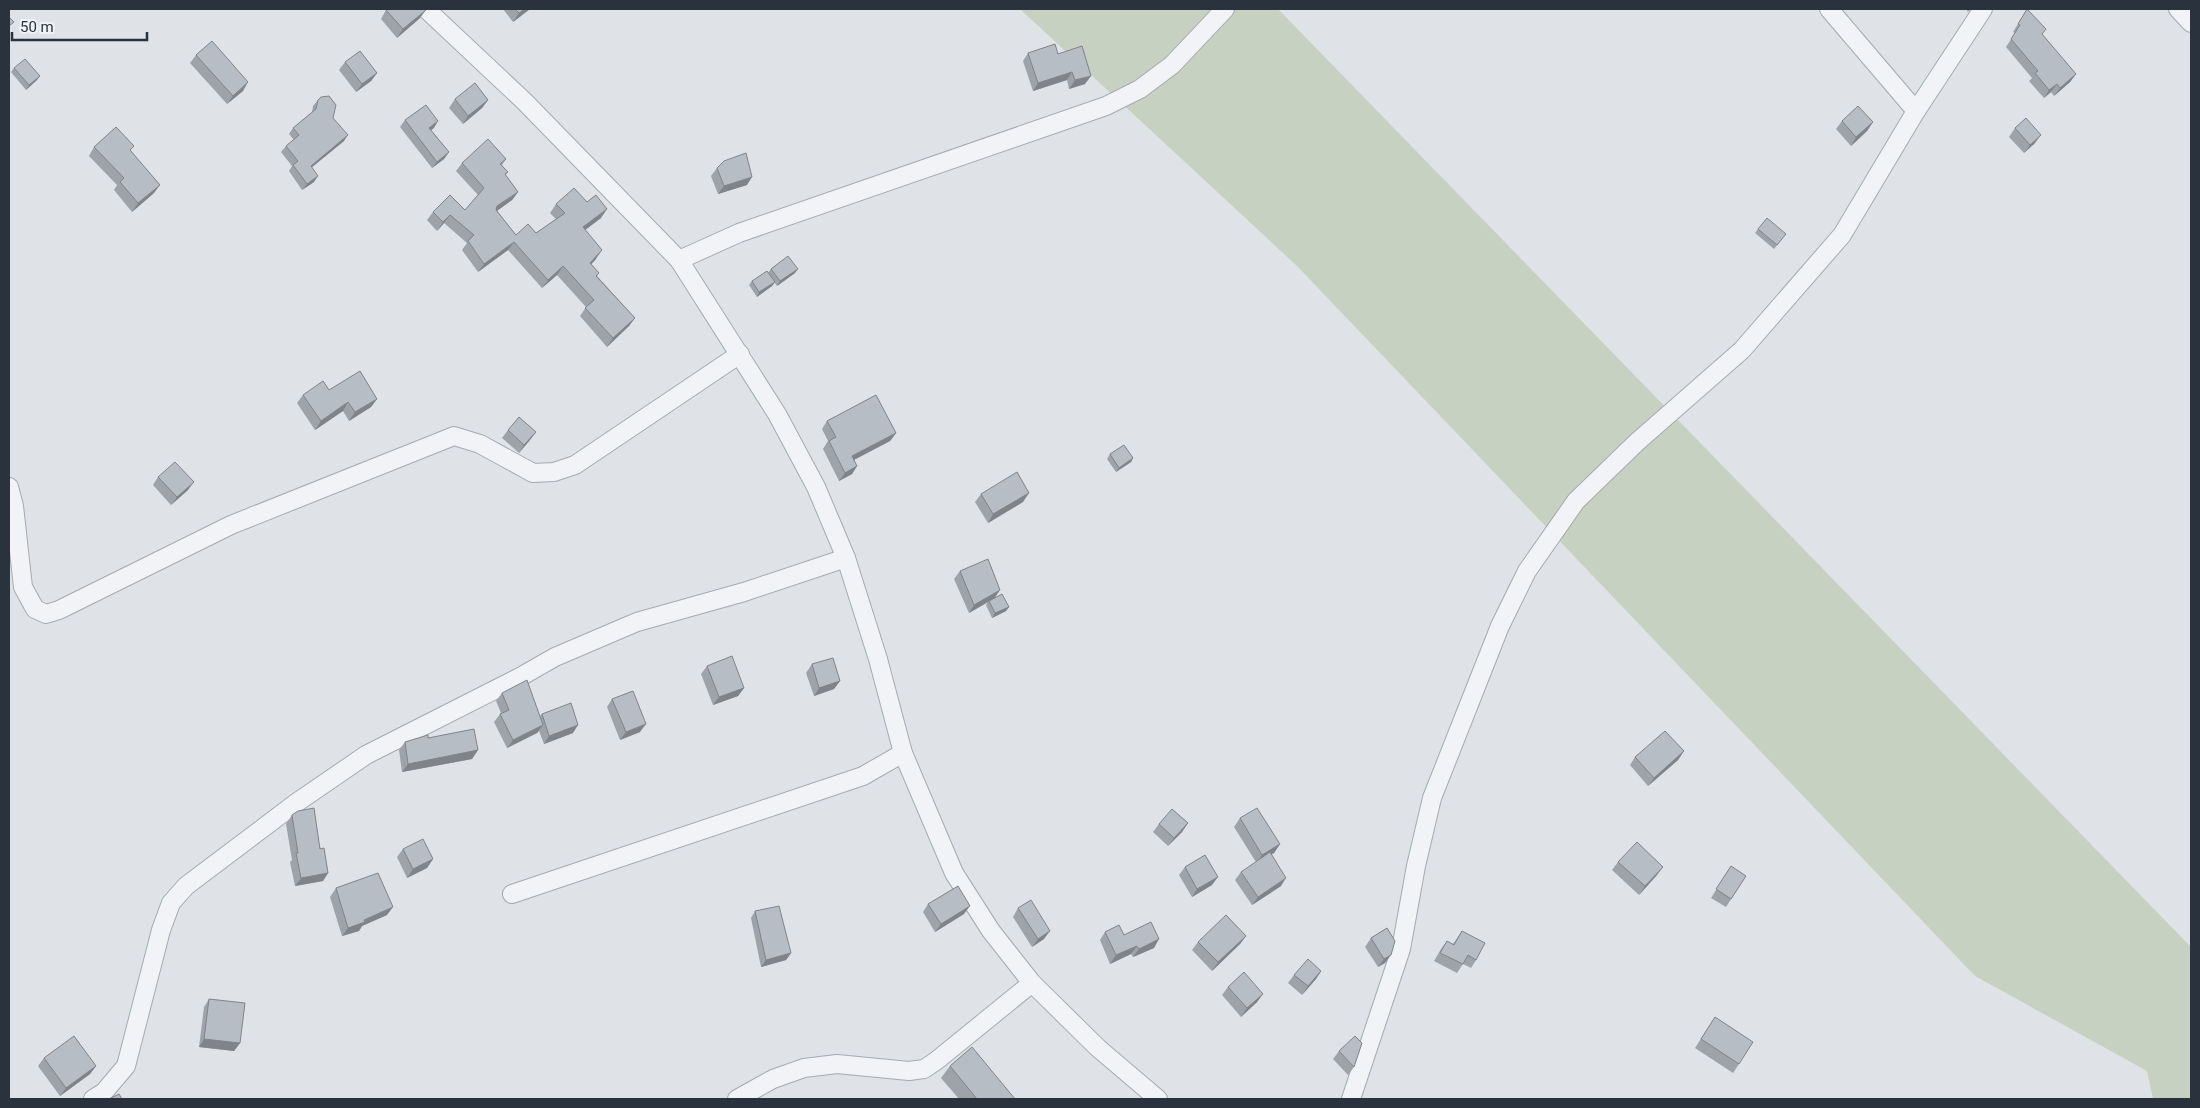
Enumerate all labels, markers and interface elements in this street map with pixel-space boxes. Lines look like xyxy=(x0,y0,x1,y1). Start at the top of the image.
scale bar xyxy=(12,10,148,42)
text: 50 m xyxy=(20,18,54,36)

